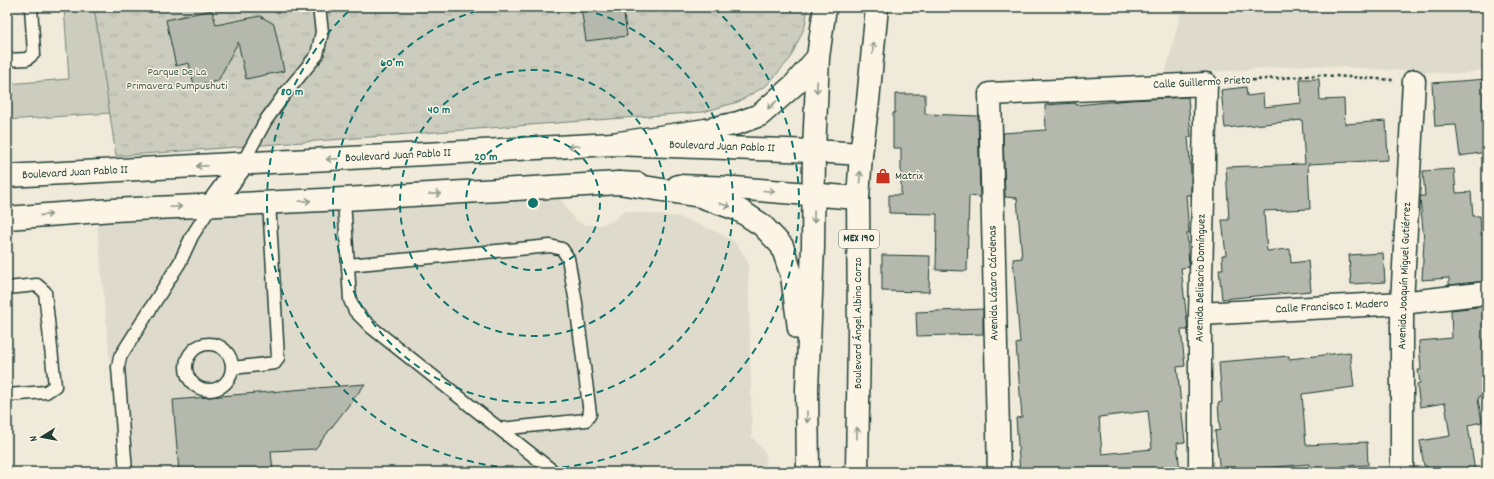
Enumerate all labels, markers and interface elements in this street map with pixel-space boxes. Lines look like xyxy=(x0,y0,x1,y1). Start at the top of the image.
one-way arrow xyxy=(870,42,877,55)
text: 60 m xyxy=(380,55,404,72)
park label: Parque De La Primavera Pumpushuti xyxy=(127,64,228,95)
street label: Calle Guillermo Prieto xyxy=(1153,72,1251,94)
one-way arrow xyxy=(813,80,821,93)
text: 80 m xyxy=(281,84,303,101)
one-way arrow xyxy=(767,100,777,109)
text: 40 m xyxy=(428,102,450,119)
street label: Boulevard Juan Pablo II xyxy=(669,137,775,157)
one-way arrow xyxy=(568,142,581,149)
street label: Boulevard Juan Pablo II xyxy=(345,145,452,167)
text: 20 m xyxy=(475,149,497,166)
one-way arrow xyxy=(326,156,339,163)
street label: Boulevard Juan Pablo II xyxy=(22,162,129,184)
one-way arrow xyxy=(196,163,209,170)
shop icon: Matrix xyxy=(874,167,892,185)
place label: Matrix xyxy=(895,168,924,185)
one-way arrow xyxy=(856,171,863,184)
one-way arrow xyxy=(762,188,775,195)
one-way arrow xyxy=(428,190,441,197)
centre of rings xyxy=(526,196,540,210)
one-way arrow xyxy=(298,197,311,205)
one-way arrow xyxy=(718,202,731,209)
street label: Avenida Joaquín Miguel Gutiérrez xyxy=(1394,202,1416,350)
one-way arrow xyxy=(169,203,182,210)
one-way arrow xyxy=(810,210,818,223)
one-way arrow xyxy=(39,211,52,218)
street label: Avenida Belisario Domínguez xyxy=(1191,214,1211,342)
street label: Avenida Lázaro Cárdenas xyxy=(984,225,1004,341)
road number: MEX 190 xyxy=(839,230,879,248)
street label: Boulevard Ángel Albino Corzo xyxy=(850,257,867,389)
street label: Calle Francisco I. Madero xyxy=(1275,296,1389,318)
one-way arrow xyxy=(803,410,811,423)
north arrow xyxy=(22,417,62,457)
one-way arrow xyxy=(853,427,861,440)
text: N xyxy=(26,434,43,443)

